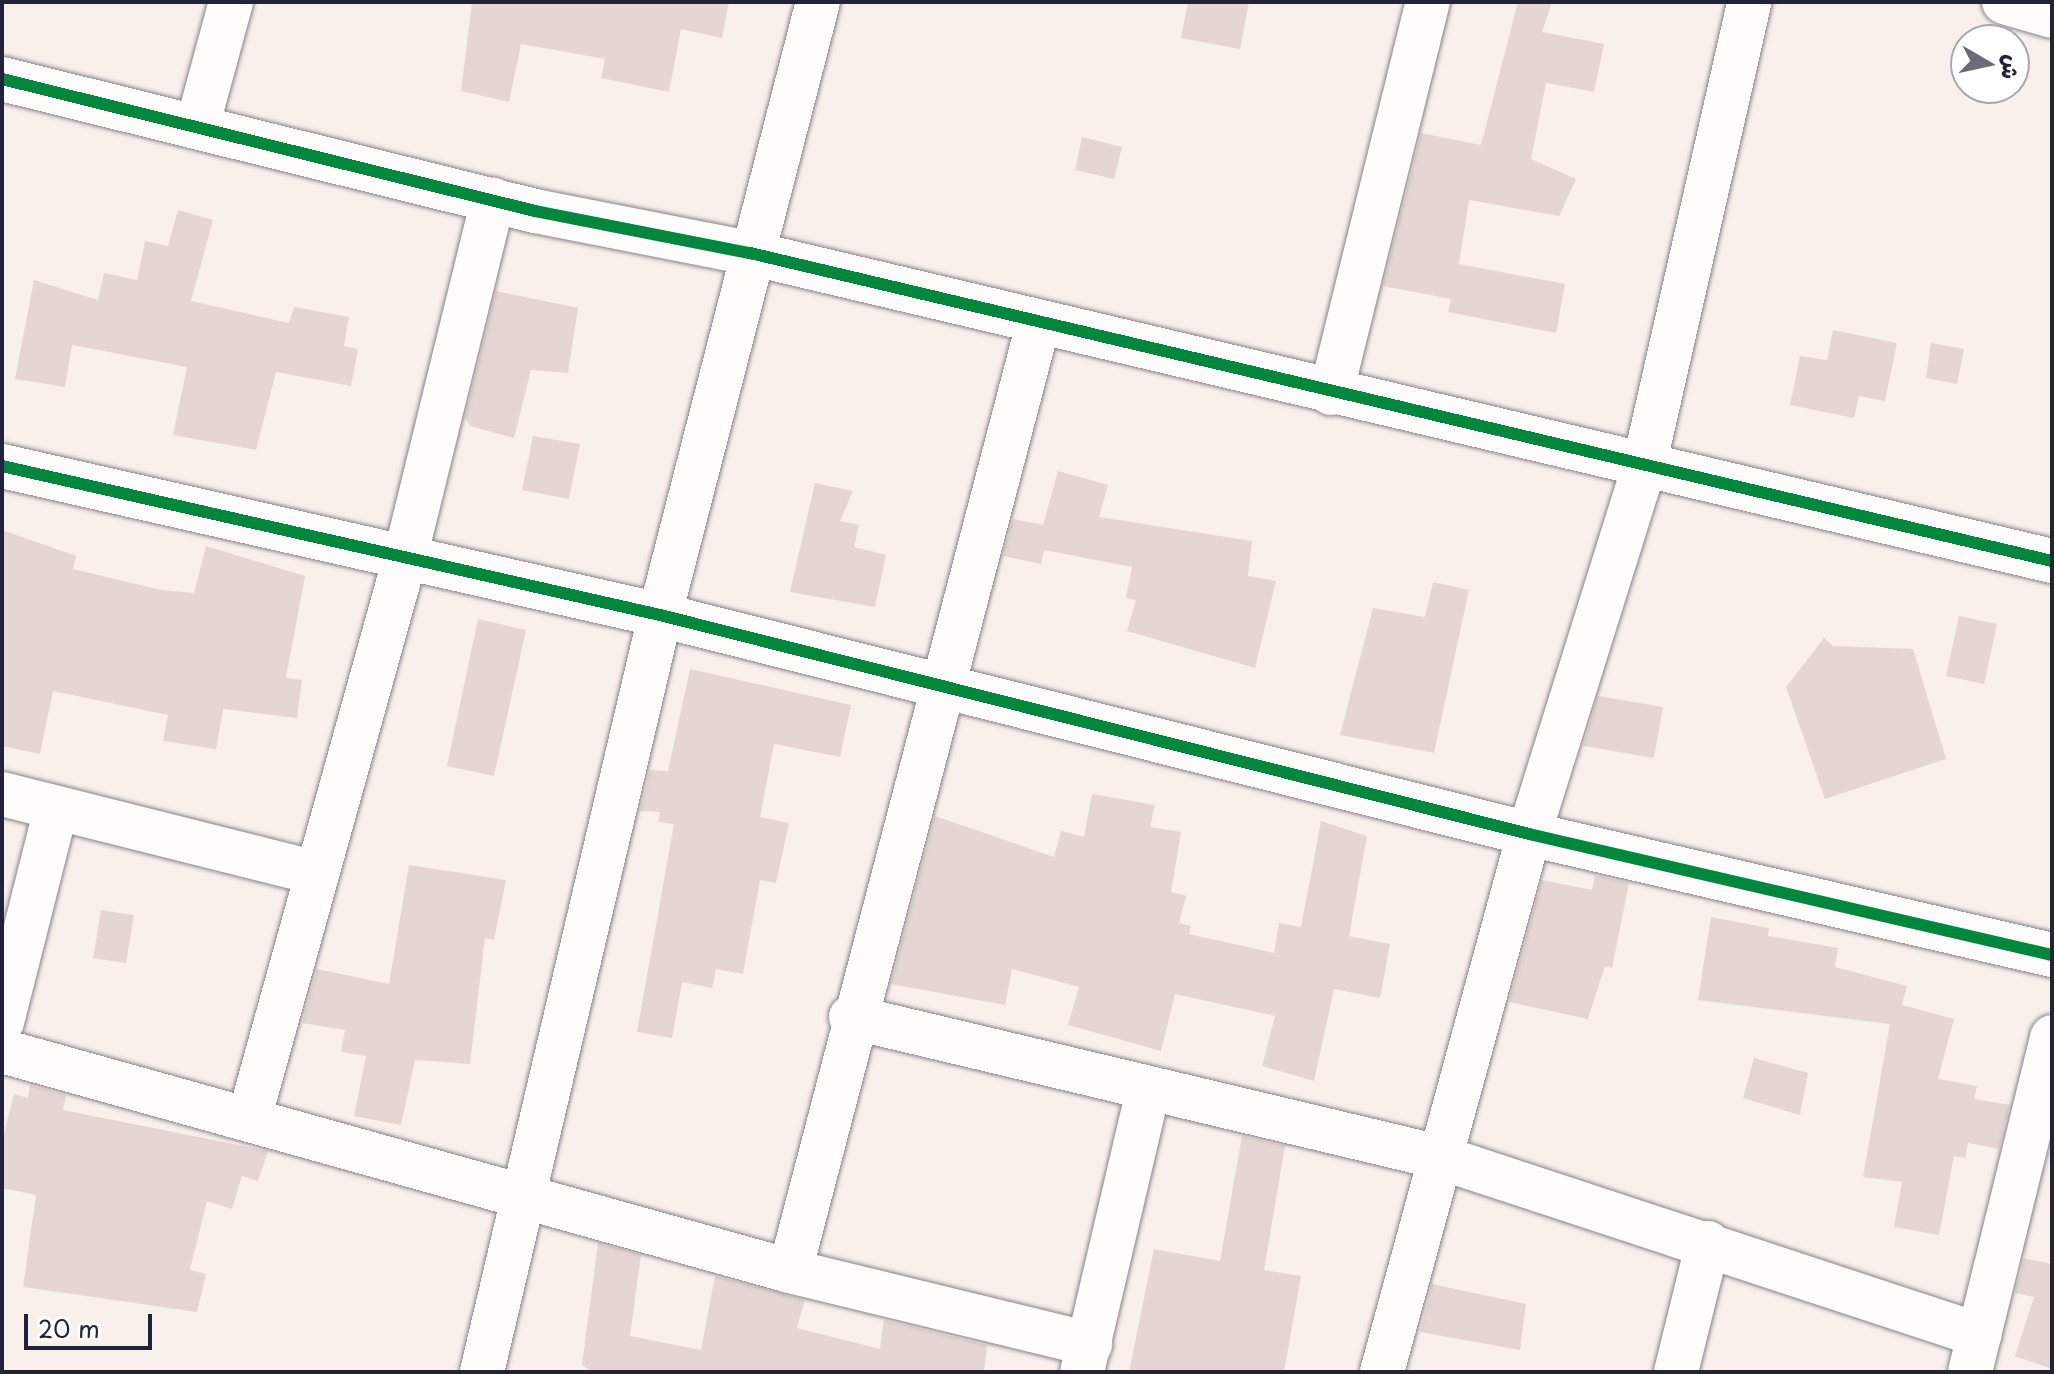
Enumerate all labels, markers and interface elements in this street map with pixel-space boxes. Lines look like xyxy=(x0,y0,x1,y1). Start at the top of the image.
north arrow xyxy=(1950,24,2030,104)
text: ش xyxy=(1994,53,2030,82)
scale bar xyxy=(28,1298,156,1348)
text: 20 m xyxy=(38,1310,100,1346)

